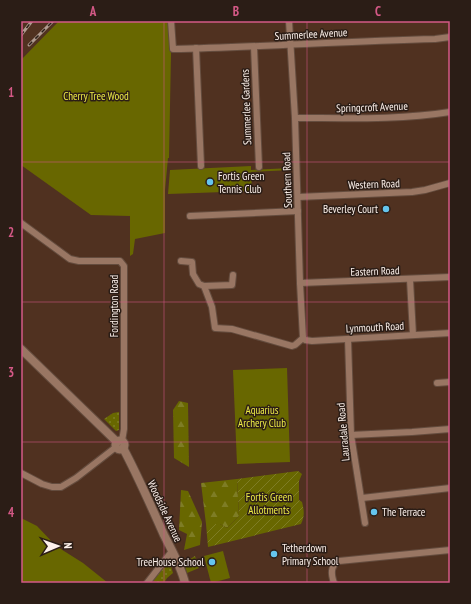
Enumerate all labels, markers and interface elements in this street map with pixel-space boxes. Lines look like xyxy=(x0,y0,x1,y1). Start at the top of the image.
text: A xyxy=(89,3,97,20)
text: B xyxy=(233,3,239,20)
text: C xyxy=(375,3,381,20)
street label: Summerlee Avenue xyxy=(274,25,348,43)
street label: Summerlee Gardens xyxy=(238,69,254,145)
text: 1 xyxy=(8,84,14,101)
park label: Cherry Tree Wood xyxy=(63,89,129,103)
street label: Springcroft Avenue xyxy=(336,99,408,115)
street label: Southern Road xyxy=(279,152,295,208)
place label: Fortis Green Tennis Club xyxy=(218,169,264,196)
street label: Western Road xyxy=(348,176,400,192)
marker: Fortis Green Tennis Club xyxy=(205,177,215,187)
place label: Beverley Court xyxy=(323,202,378,216)
marker: Beverley Court xyxy=(381,204,391,214)
text: 2 xyxy=(8,224,14,241)
street label: Eastern Road xyxy=(350,263,400,279)
street label: Fordington Road xyxy=(107,274,121,337)
street label: Lynmouth Road xyxy=(346,318,405,336)
text: 3 xyxy=(8,364,14,381)
street label: Lauradale Road xyxy=(333,402,353,462)
park label: Aquarius Archery Club xyxy=(238,403,286,430)
street label: Woodside Avenue xyxy=(145,478,186,545)
park label: Fortis Green Allotments xyxy=(246,490,292,517)
text: 4 xyxy=(8,504,15,521)
place label: The Terrace xyxy=(382,505,426,519)
marker: The Terrace xyxy=(369,507,379,517)
north arrow xyxy=(38,526,78,566)
place label: Tetherdown Primary School xyxy=(282,541,339,568)
text: N xyxy=(61,542,75,549)
marker: Tetherdown Primary School xyxy=(269,549,279,559)
place label: TreeHouse School xyxy=(136,555,204,569)
marker: TreeHouse School xyxy=(207,557,217,567)

